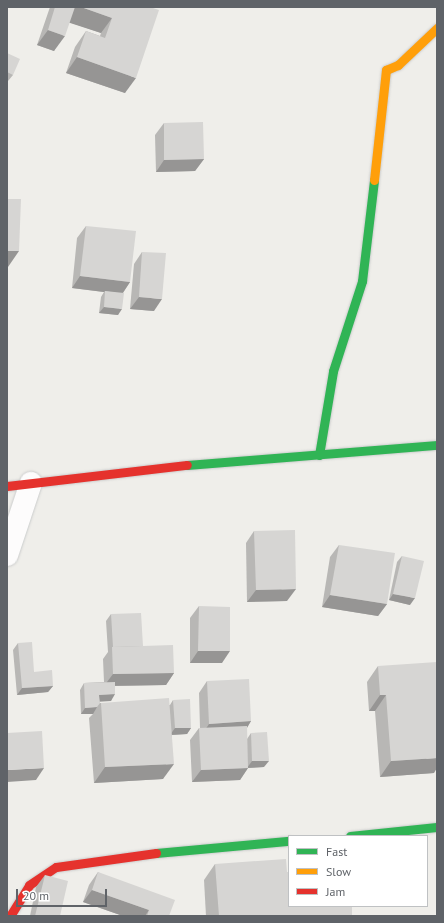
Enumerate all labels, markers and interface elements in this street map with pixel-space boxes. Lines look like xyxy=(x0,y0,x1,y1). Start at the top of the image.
legend xyxy=(288,835,428,907)
text: Fast xyxy=(326,844,347,859)
text: Slow xyxy=(326,864,351,879)
scale bar xyxy=(18,881,109,907)
text: Jam xyxy=(326,884,345,899)
text: 20 m xyxy=(23,888,49,903)

